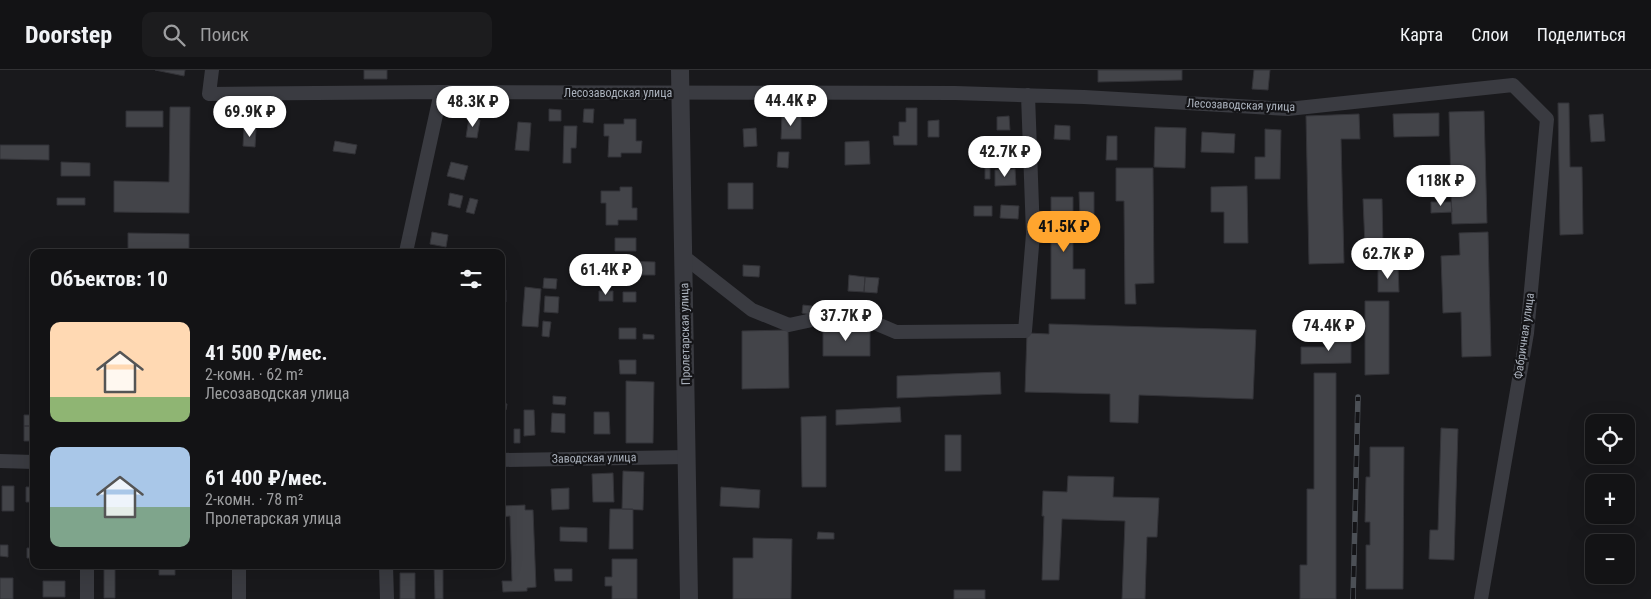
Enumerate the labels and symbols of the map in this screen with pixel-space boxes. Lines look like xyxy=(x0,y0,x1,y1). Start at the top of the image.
pin: 48.3K ₽ xyxy=(427,85,519,128)
pin: 44.4K ₽ xyxy=(745,85,837,127)
street label: Лесозаводская улица xyxy=(564,86,672,100)
pin: 69.9K ₽ xyxy=(204,96,296,138)
street label: Лесозаводская улица xyxy=(1187,96,1296,114)
pin: 42.7K ₽ xyxy=(959,136,1051,178)
pin: 118K ₽ xyxy=(1400,164,1482,207)
pin: 41.5K ₽ xyxy=(1018,210,1110,253)
pin: 62.7K ₽ xyxy=(1342,238,1434,280)
pin: 61.4K ₽ xyxy=(560,254,652,296)
street label: Пролетарская улица xyxy=(677,282,693,385)
street label: Фабричная улица xyxy=(1511,292,1537,380)
pin: 37.7K ₽ xyxy=(800,300,892,342)
pin: 74.4K ₽ xyxy=(1283,310,1375,352)
street label: Заводская улица xyxy=(552,450,637,466)

